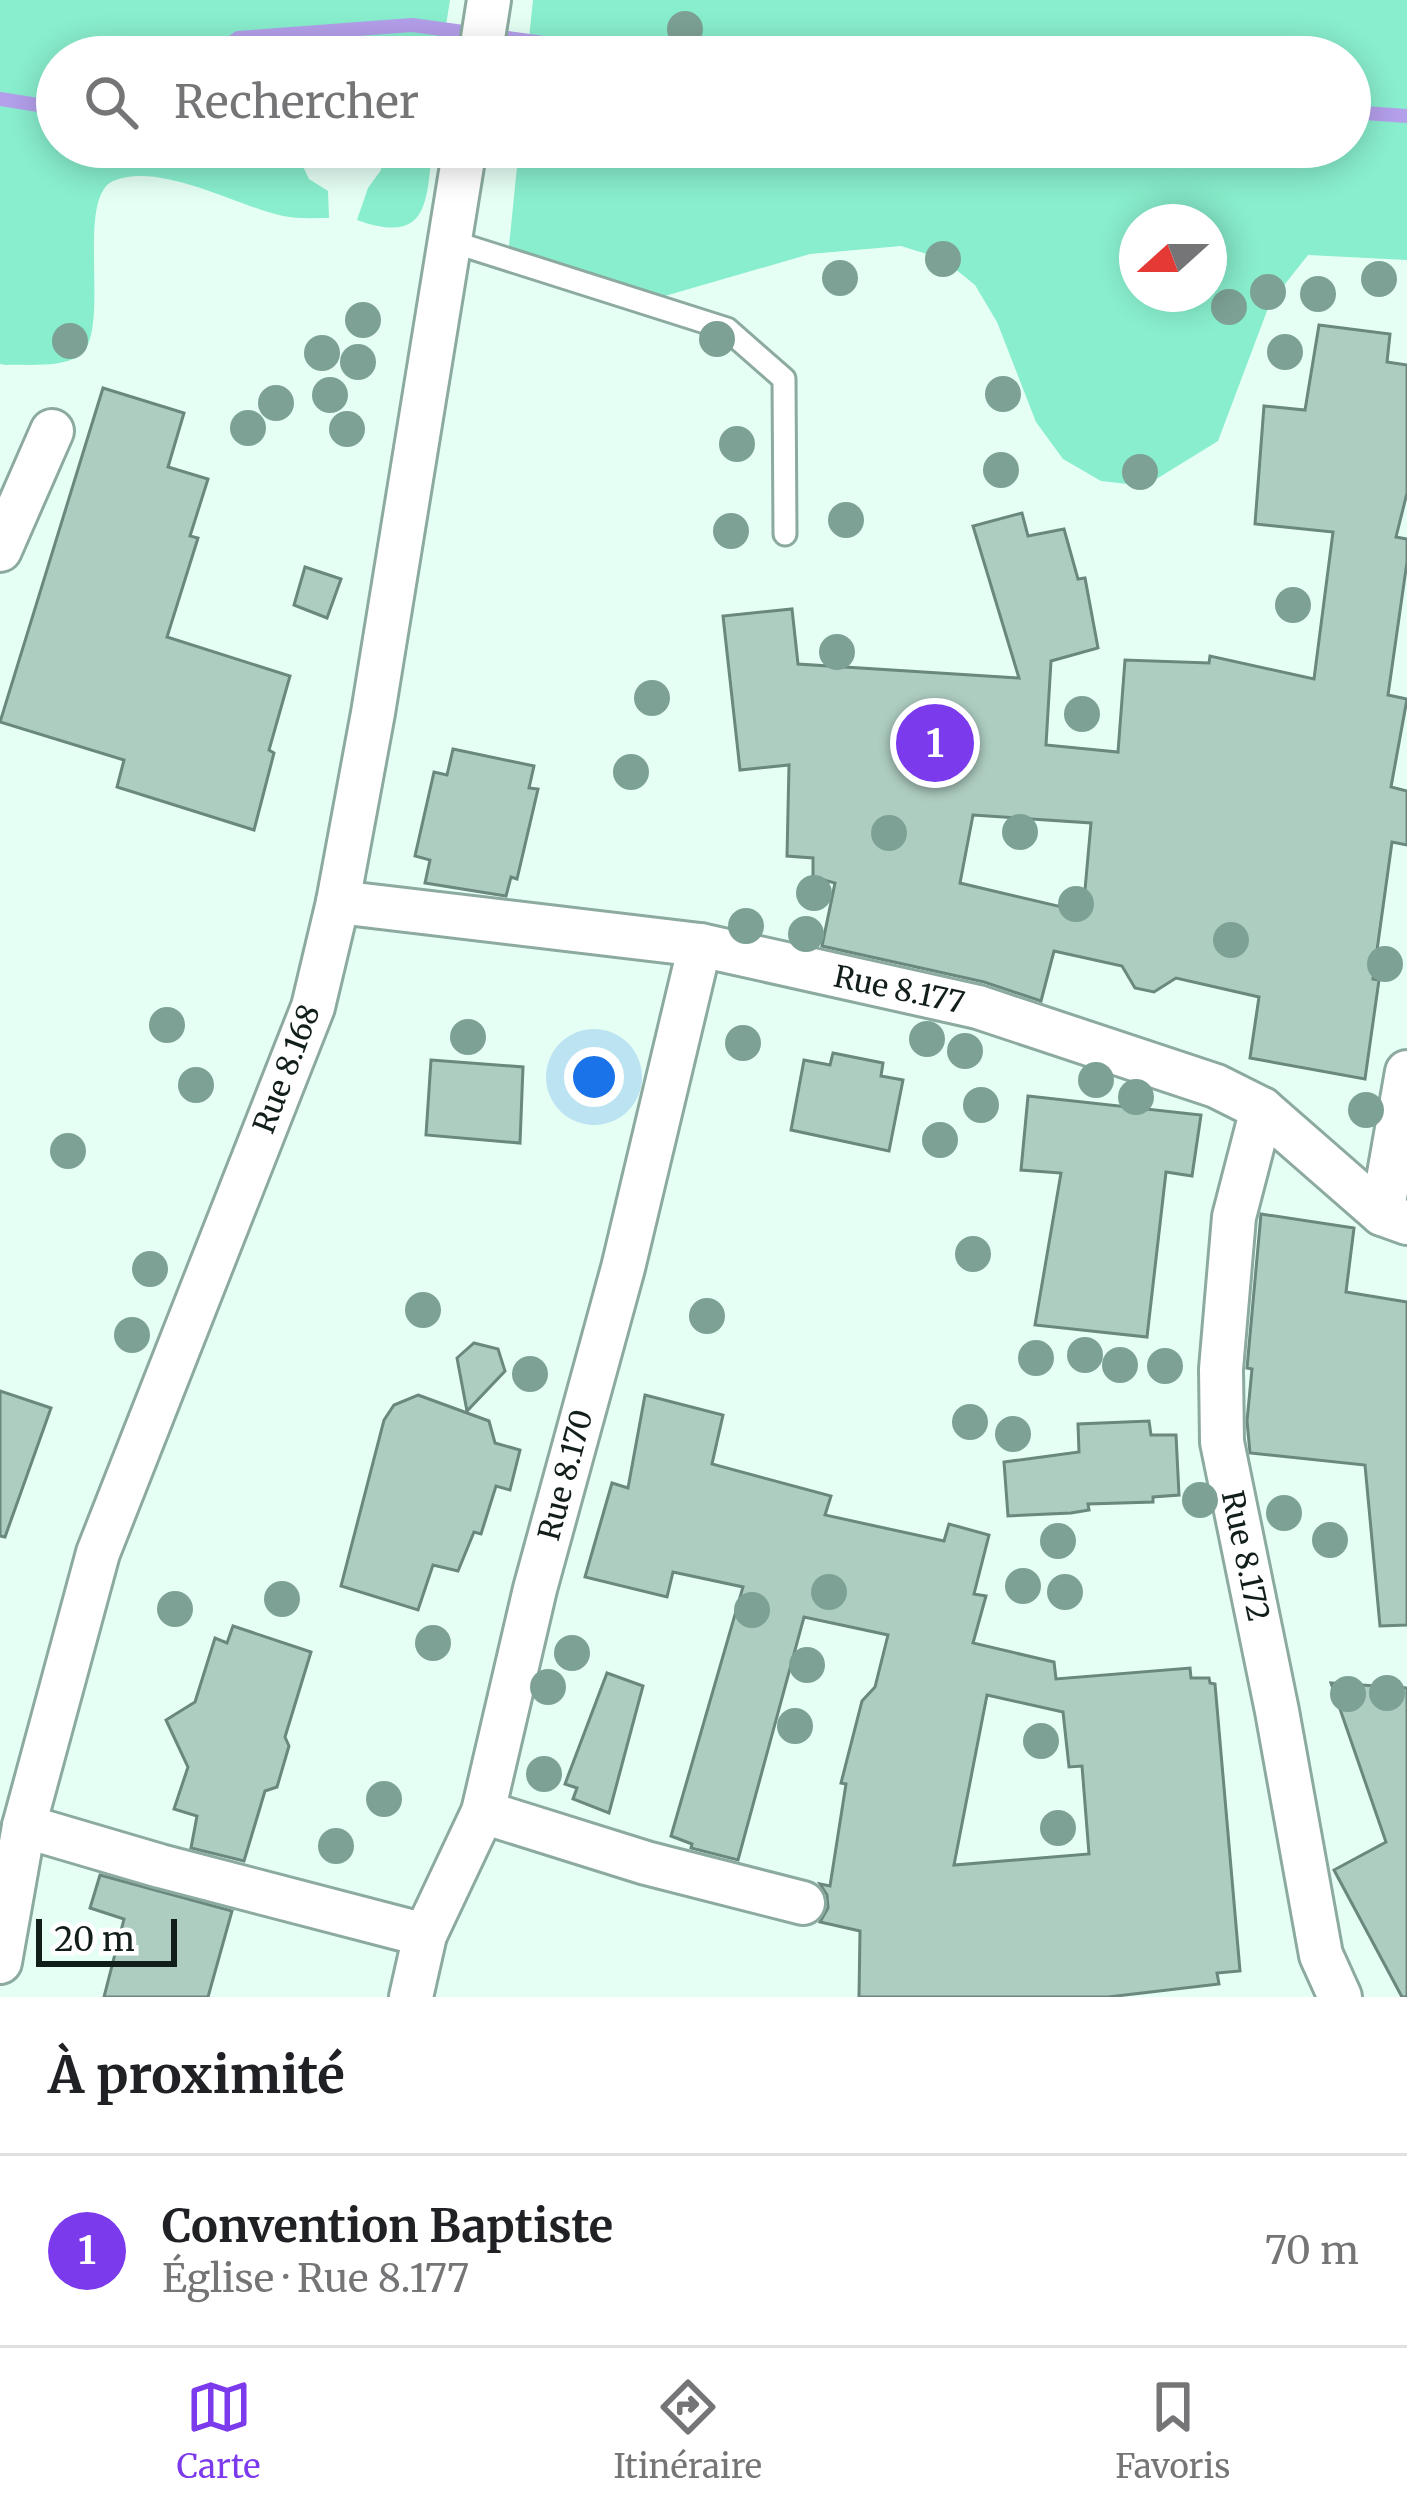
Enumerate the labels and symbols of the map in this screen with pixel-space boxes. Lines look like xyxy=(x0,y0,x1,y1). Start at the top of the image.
north arrow xyxy=(1119,204,1227,312)
pin: 1 xyxy=(896,698,974,788)
street label: Rue 8.177 xyxy=(831,957,968,1021)
street label: Rue 8.168 xyxy=(244,999,328,1138)
your location xyxy=(564,1047,624,1107)
street label: Rue 8.170 xyxy=(529,1405,601,1544)
street label: Rue 8.172 xyxy=(1214,1487,1278,1625)
scale bar xyxy=(36,1913,177,1966)

